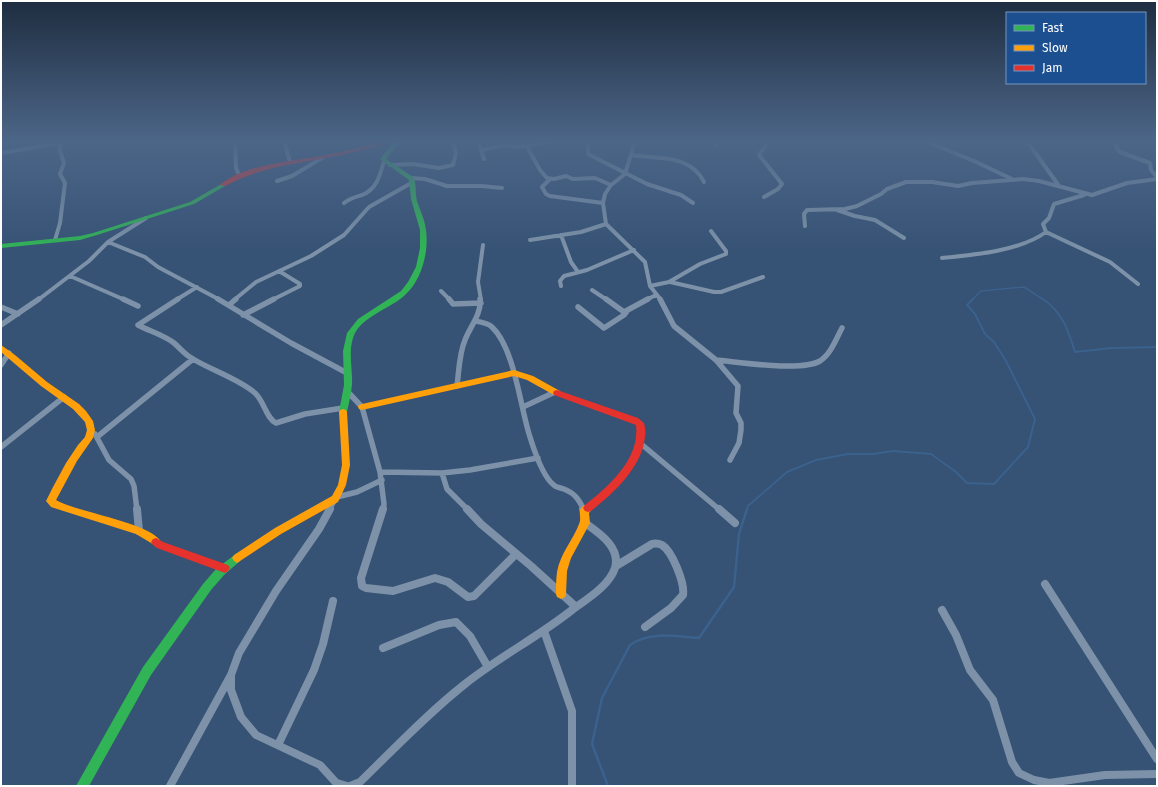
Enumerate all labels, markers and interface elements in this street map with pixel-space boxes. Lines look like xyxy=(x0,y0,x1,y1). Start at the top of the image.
legend xyxy=(1006,12,1146,84)
text: Fast xyxy=(1042,21,1064,35)
text: Slow xyxy=(1042,41,1068,55)
text: Jam xyxy=(1042,61,1062,75)

